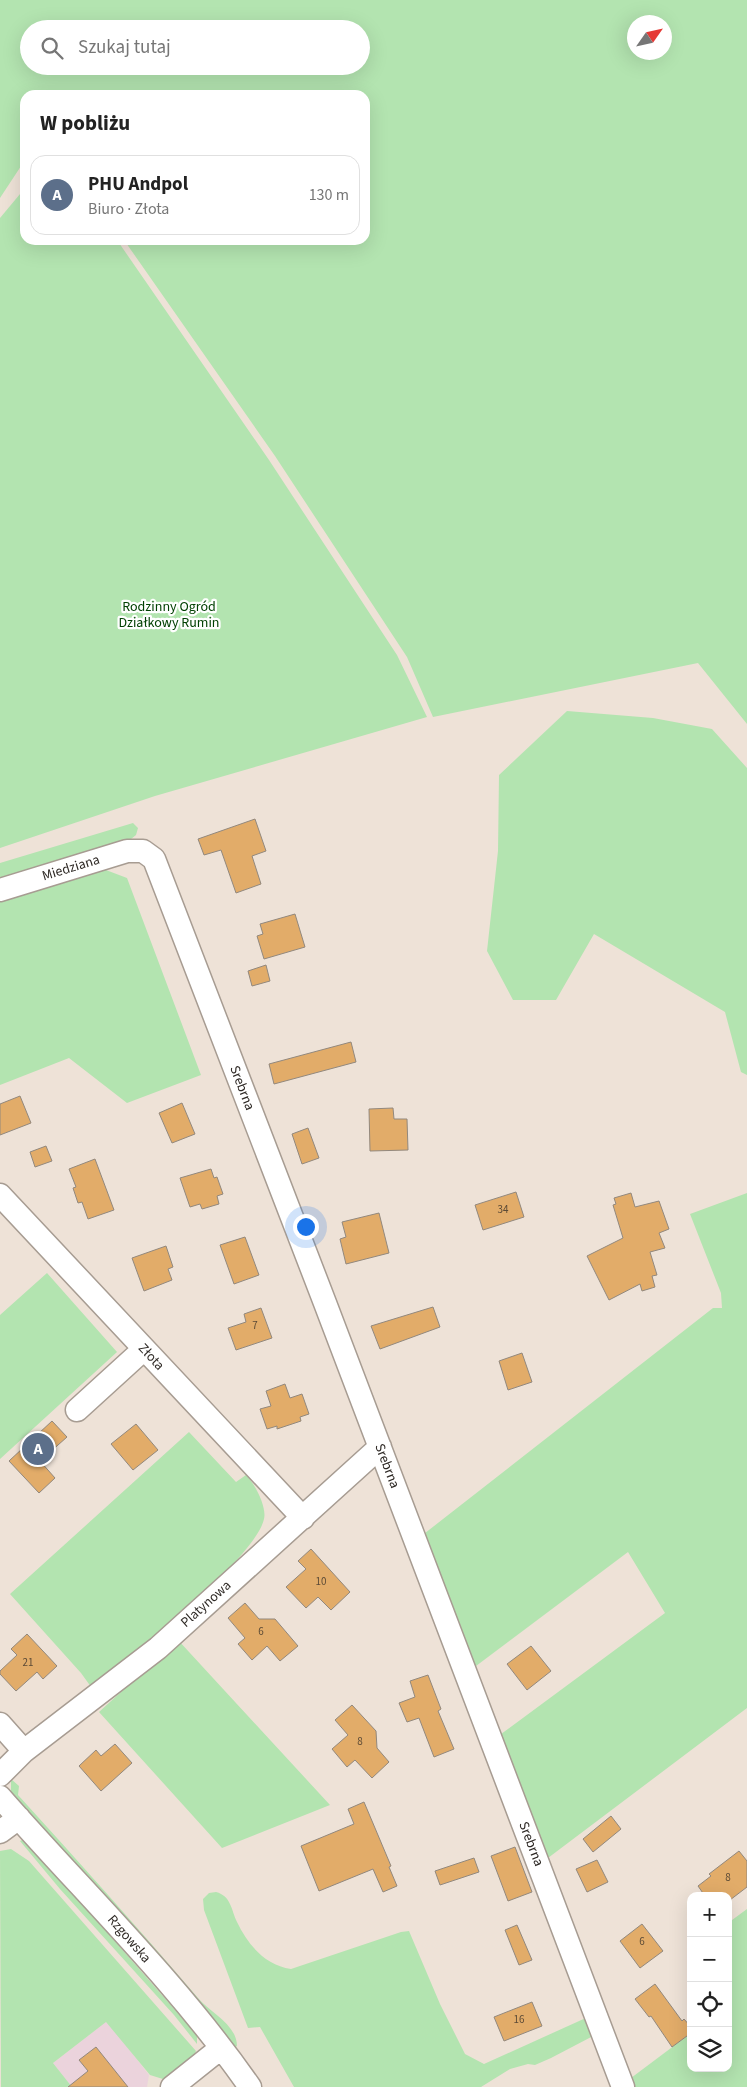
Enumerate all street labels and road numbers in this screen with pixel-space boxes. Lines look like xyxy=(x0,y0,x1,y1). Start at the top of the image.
street label: Miedziana xyxy=(40,850,102,886)
street label: Srebrna xyxy=(224,1063,260,1113)
street label: Złota xyxy=(133,1339,169,1375)
street label: Srebrna xyxy=(369,1441,405,1491)
street label: Platynowa xyxy=(176,1576,236,1632)
street label: Srebrna xyxy=(513,1819,549,1869)
street label: Rzgowska xyxy=(102,1911,156,1967)

